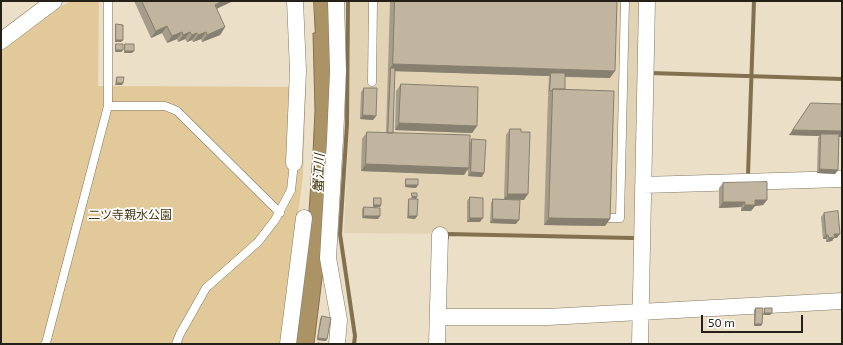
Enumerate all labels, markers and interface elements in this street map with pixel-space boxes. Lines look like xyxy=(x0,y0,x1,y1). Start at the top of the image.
water label: 蟹江川 xyxy=(311,153,327,193)
park label: 二ツ寺親水公園 xyxy=(88,208,172,222)
scale bar xyxy=(703,307,805,333)
text: 50 m xyxy=(708,315,735,329)

